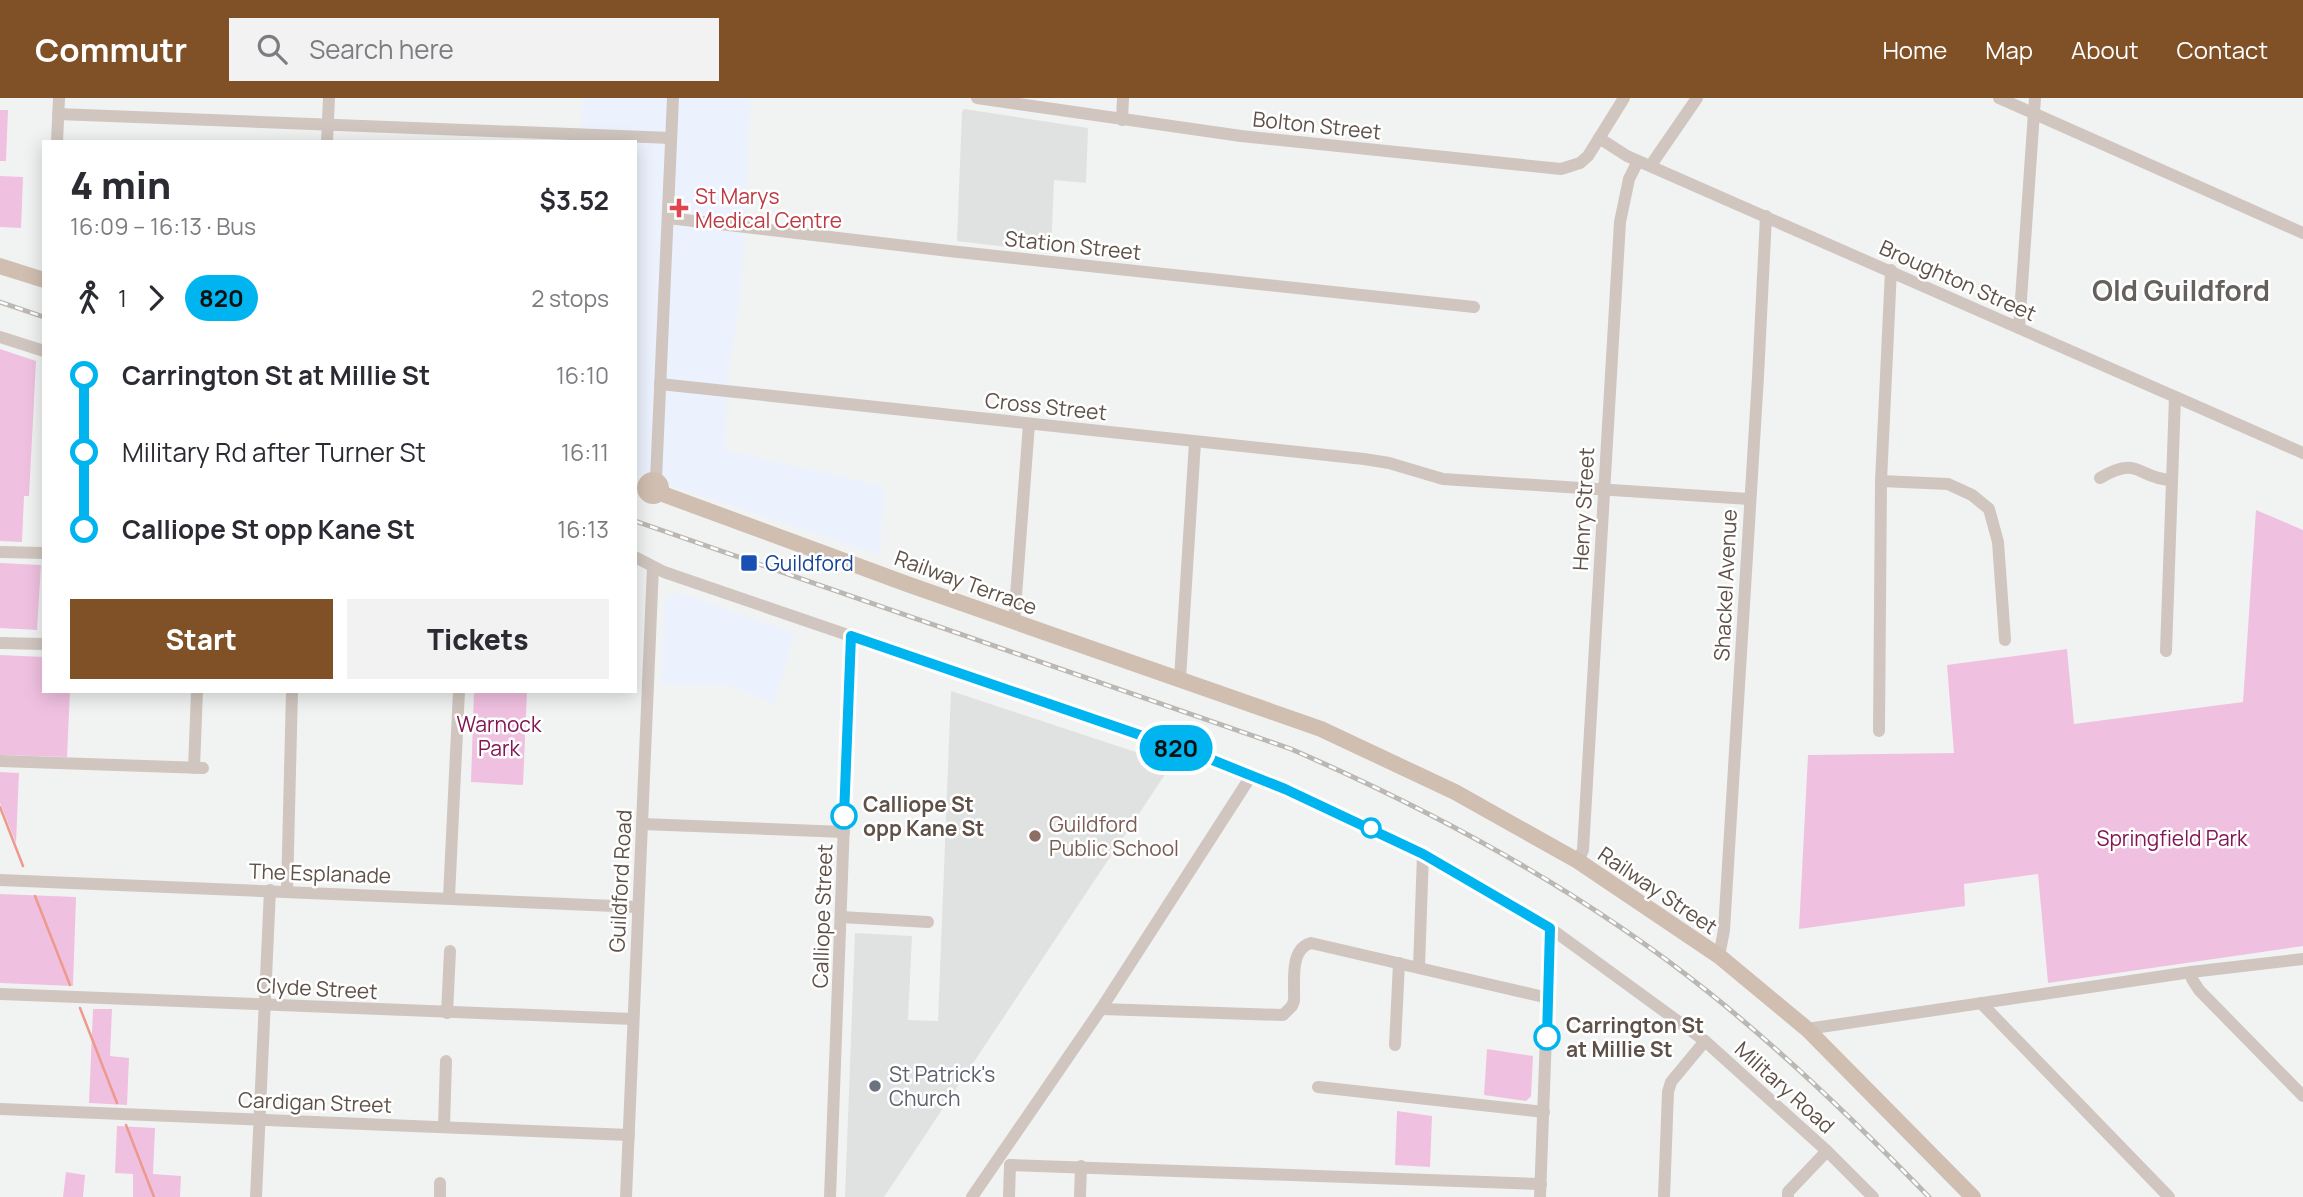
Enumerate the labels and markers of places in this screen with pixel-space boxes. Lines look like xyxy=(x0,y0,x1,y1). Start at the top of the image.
place label: St Marys Medical Centre xyxy=(695,182,842,234)
marker: St Marys Medical Centre xyxy=(669,198,689,218)
place label: Guildford xyxy=(765,549,854,577)
marker: Guildford xyxy=(739,553,759,573)
place label: Calliope St opp Kane St xyxy=(863,790,984,842)
marker: Calliope St opp Kane St xyxy=(831,803,857,829)
place label: Guildford Public School xyxy=(1049,810,1179,862)
unlabelled marker xyxy=(1361,818,1381,838)
marker: Guildford Public School xyxy=(1027,828,1043,844)
place label: Carrington St at Millie St xyxy=(1566,1011,1704,1063)
marker: Carrington St at Millie St xyxy=(1534,1024,1560,1050)
place label: St Patrick's Church xyxy=(889,1060,995,1112)
marker: St Patrick's Church xyxy=(867,1078,883,1094)

